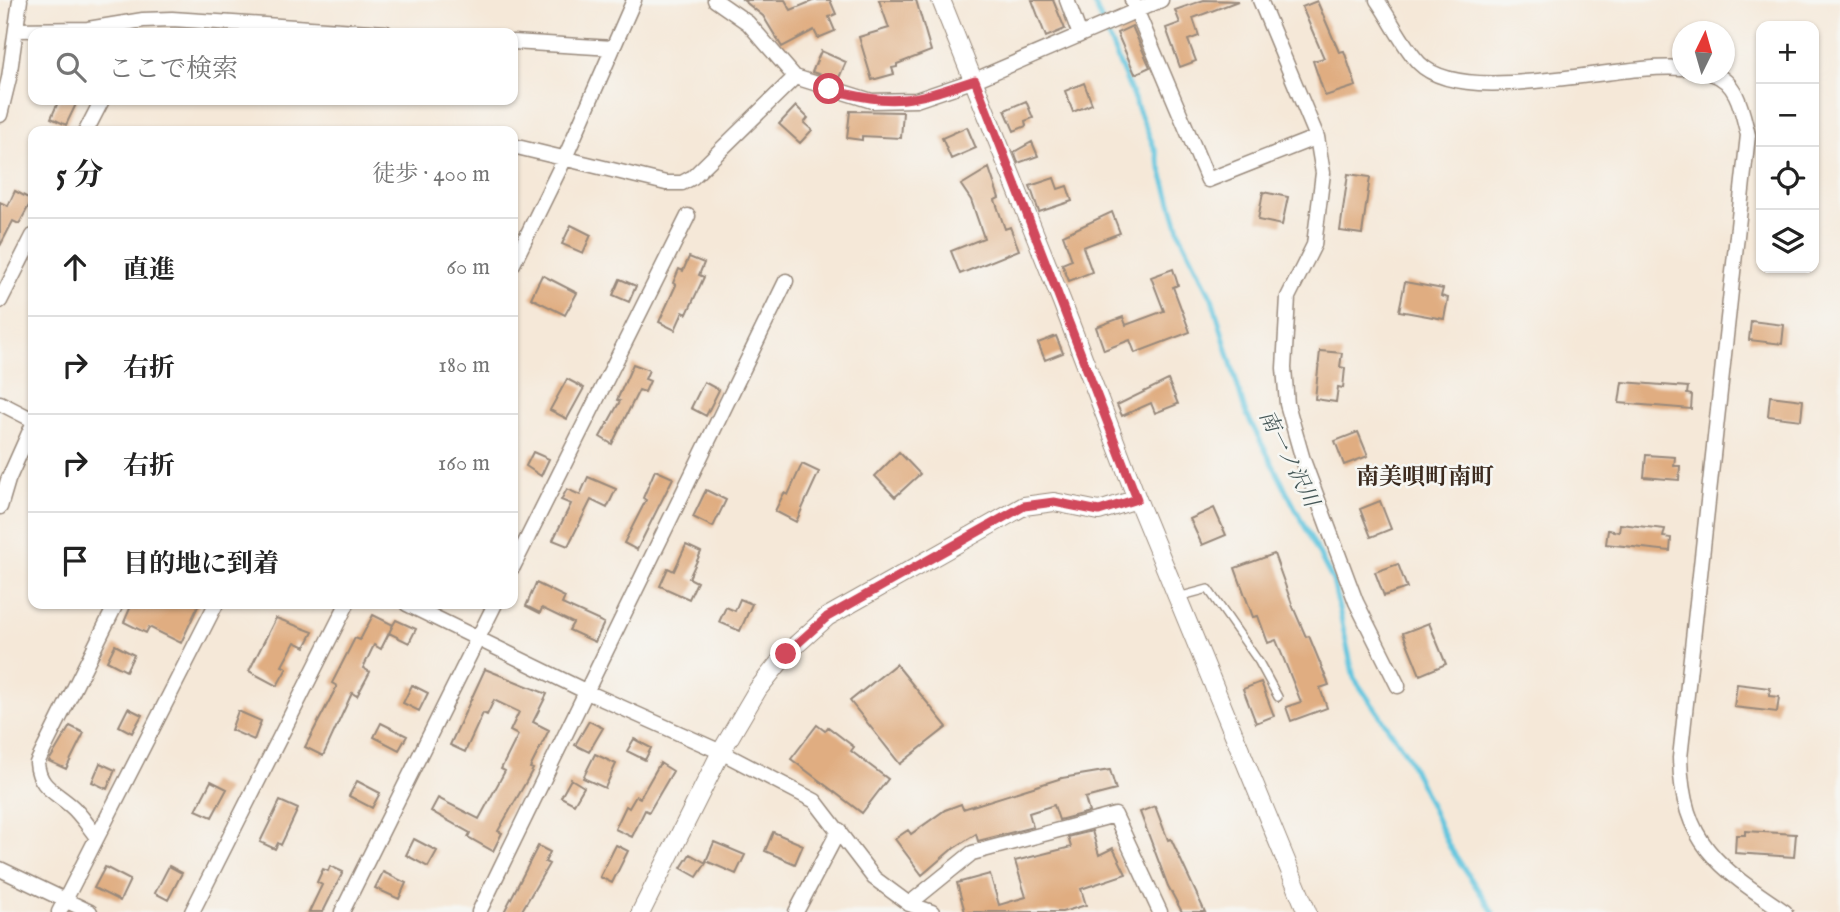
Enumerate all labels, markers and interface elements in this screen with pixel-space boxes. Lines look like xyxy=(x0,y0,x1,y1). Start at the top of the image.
north arrow xyxy=(1672,21,1735,84)
map controls xyxy=(1756,21,1819,273)
button: + xyxy=(1756,21,1819,84)
search box xyxy=(28,28,518,105)
icon: search xyxy=(52,48,90,86)
text: ここで検索 xyxy=(108,53,238,86)
route start xyxy=(813,73,844,104)
button: − xyxy=(1756,84,1819,147)
button: locate xyxy=(1756,147,1819,210)
text: 5 分 xyxy=(56,157,103,195)
text: 徒歩 · 400 m xyxy=(372,160,490,189)
button: layers xyxy=(1756,210,1819,273)
icon: ahead xyxy=(56,248,94,286)
text: 60 m xyxy=(446,253,490,282)
text: 直進 xyxy=(123,254,175,287)
icon: right xyxy=(56,346,94,384)
text: 180 m xyxy=(438,351,490,380)
text: 右折 xyxy=(123,352,175,385)
water label: 南一ノ沢川 xyxy=(1252,406,1325,514)
icon: right xyxy=(56,444,94,482)
text: 160 m xyxy=(438,449,490,478)
text: 右折 xyxy=(123,450,175,483)
district label: 南美唄町南町 xyxy=(1356,463,1494,492)
icon: arrive xyxy=(56,542,94,580)
text: 目的地に到着 xyxy=(123,548,279,581)
route end xyxy=(770,638,801,669)

